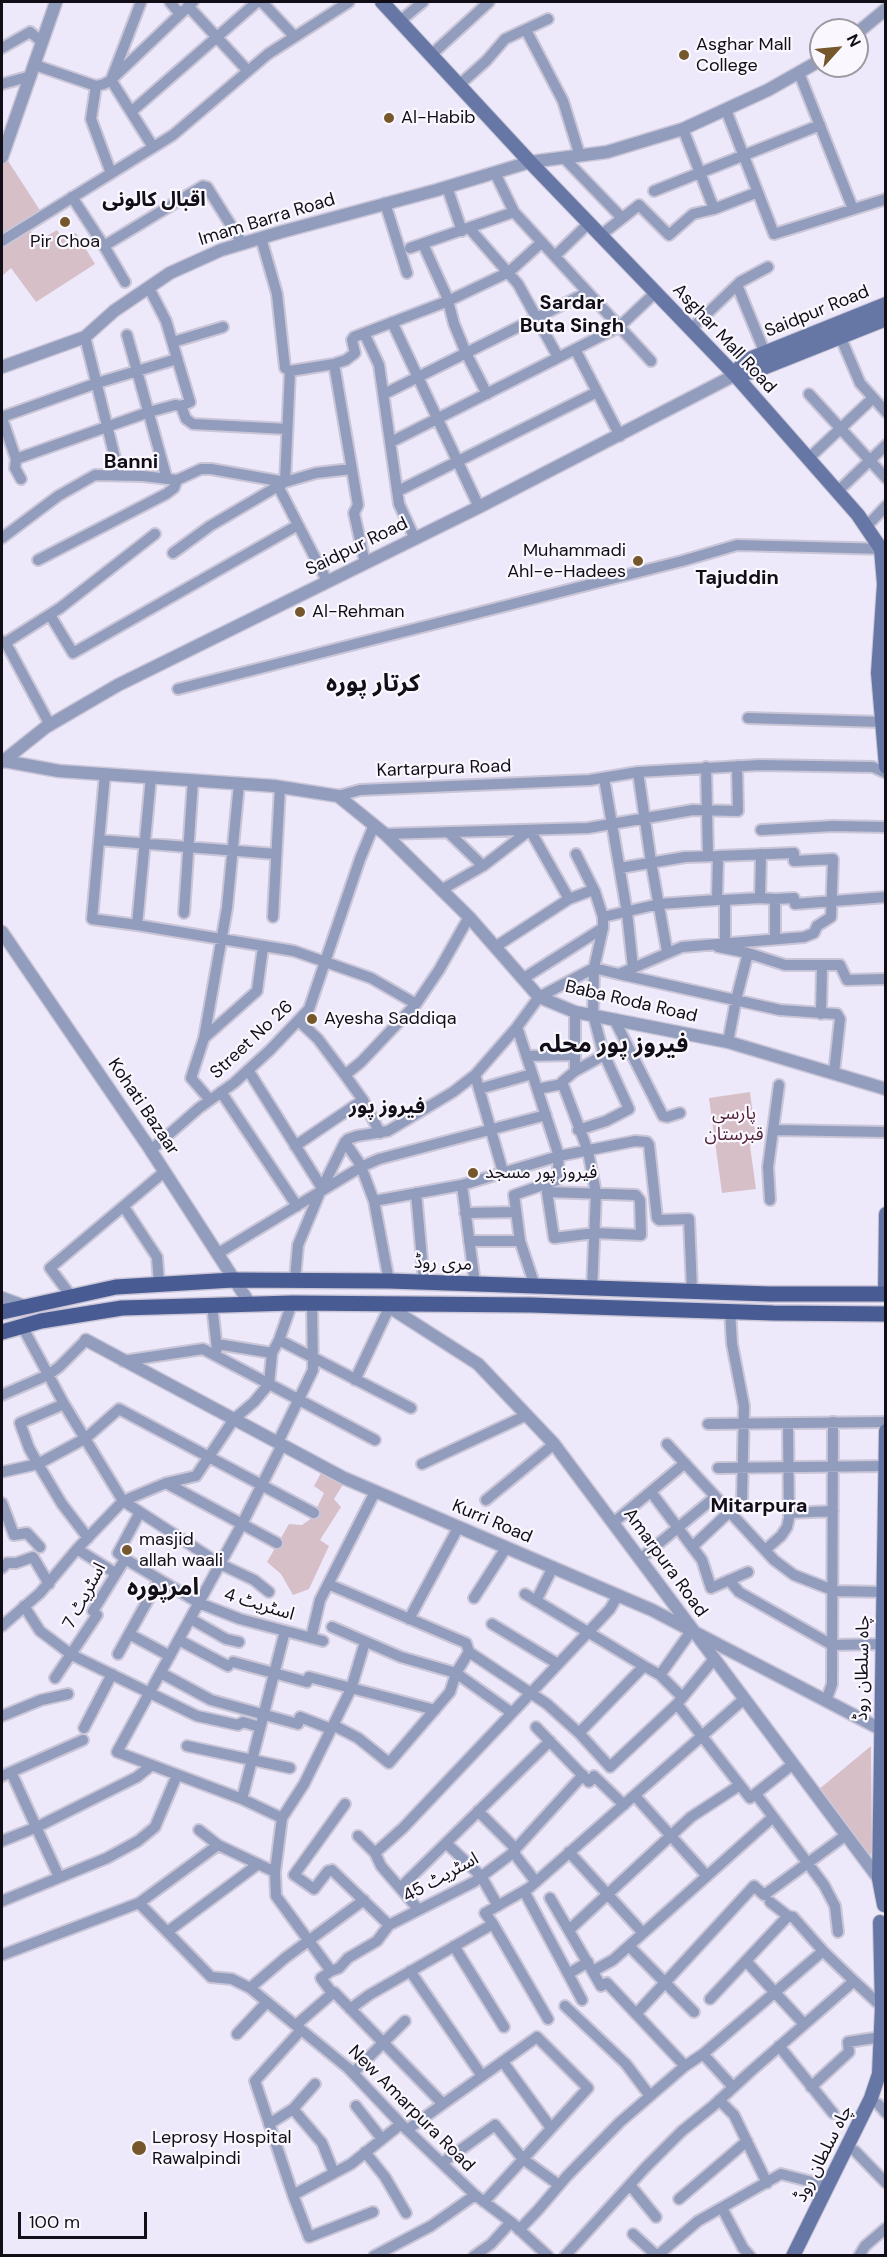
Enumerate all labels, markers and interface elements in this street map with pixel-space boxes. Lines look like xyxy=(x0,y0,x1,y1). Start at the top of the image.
north arrow xyxy=(809,18,869,78)
text: N xyxy=(842,31,866,50)
place label: Asghar Mall College xyxy=(696,34,792,76)
marker: Asghar Mall College xyxy=(677,48,691,62)
place label: Al-Habib xyxy=(401,107,476,129)
marker: Al-Habib xyxy=(382,111,396,125)
district label: اقبال کالونی xyxy=(102,189,206,213)
street label: Imam Barra Road xyxy=(196,189,338,251)
marker: Pir Choa xyxy=(58,215,72,229)
place label: Pir Choa xyxy=(30,231,100,253)
street label: Asghar Mall Road xyxy=(668,280,780,398)
street label: Saidpur Road xyxy=(762,281,872,343)
district label: Sardar Buta Singh xyxy=(520,292,624,339)
district label: Banni xyxy=(104,451,158,475)
street label: Saidpur Road xyxy=(302,513,412,581)
place label: Muhammadi Ahl-e-Hadees xyxy=(507,540,626,582)
marker: Muhammadi Ahl-e-Hadees xyxy=(631,554,645,568)
district label: Tajuddin xyxy=(695,567,779,591)
place label: Al-Rehman xyxy=(312,601,405,623)
marker: Al-Rehman xyxy=(293,605,307,619)
district label: کرتار پورہ xyxy=(326,671,420,699)
street label: Kartarpura Road xyxy=(376,756,512,782)
street label: Baba Roda Road xyxy=(563,976,699,1028)
street label: Street No 26 xyxy=(206,996,298,1084)
place label: Ayesha Saddiqa xyxy=(324,1008,456,1030)
marker: Ayesha Saddiqa xyxy=(305,1012,319,1026)
district label: فیروز پور محلہ xyxy=(540,1032,688,1060)
street label: Kohati Bazaar xyxy=(103,1055,183,1159)
district label: فیروز پور xyxy=(349,1096,425,1120)
park label: پارسی قبرستان xyxy=(704,1103,764,1146)
place label: فیروز پور مسجد xyxy=(485,1162,597,1184)
marker: فیروز پور مسجد xyxy=(466,1166,480,1180)
street label: مری روڈ xyxy=(413,1252,473,1276)
street label: Kurri Road xyxy=(449,1495,535,1549)
district label: Mitarpura xyxy=(710,1495,808,1519)
street label: Amarpura Road xyxy=(618,1504,712,1622)
place label: masjid allah waali xyxy=(139,1529,223,1572)
marker: masjid allah waali xyxy=(120,1543,134,1557)
street label: اسٹریٹ 7 xyxy=(59,1560,111,1632)
district label: امرپورہ xyxy=(127,1575,199,1603)
street label: اسٹریٹ 4 xyxy=(221,1584,297,1626)
street label: چاہ سلطان روڈ xyxy=(851,1615,875,1721)
street label: اسٹریٹ 45 xyxy=(399,1848,483,1908)
street label: New Amarpura Road xyxy=(343,2041,479,2177)
street label: چاہ سلطان روڈ xyxy=(790,2102,858,2206)
place label: Leprosy Hospital Rawalpindi xyxy=(152,2127,291,2170)
marker: Leprosy Hospital Rawalpindi xyxy=(130,2139,148,2157)
scale bar xyxy=(21,2200,150,2238)
text: 100 m xyxy=(29,2210,80,2234)

